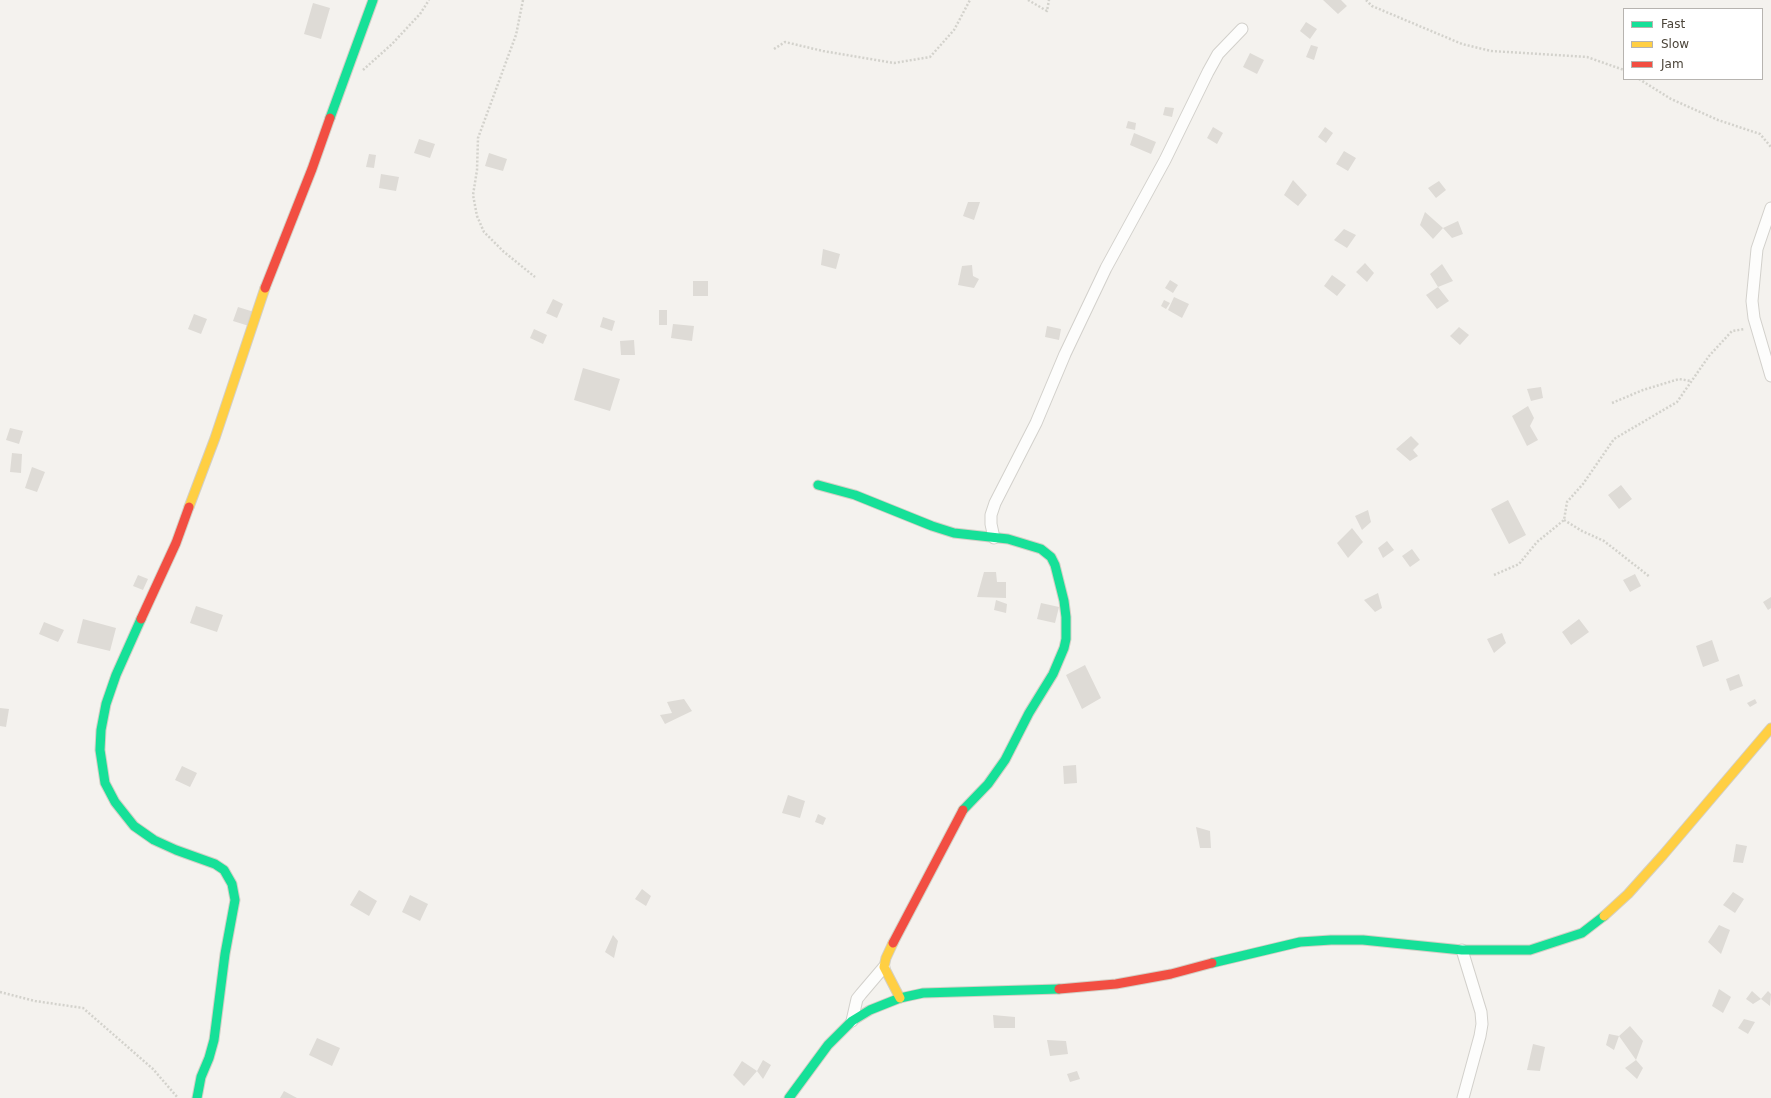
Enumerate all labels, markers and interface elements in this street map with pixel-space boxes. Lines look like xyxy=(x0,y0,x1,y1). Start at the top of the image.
legend xyxy=(1623,8,1763,80)
text: Fast xyxy=(1661,17,1685,31)
text: Slow xyxy=(1661,37,1689,51)
text: Jam xyxy=(1661,57,1684,71)

